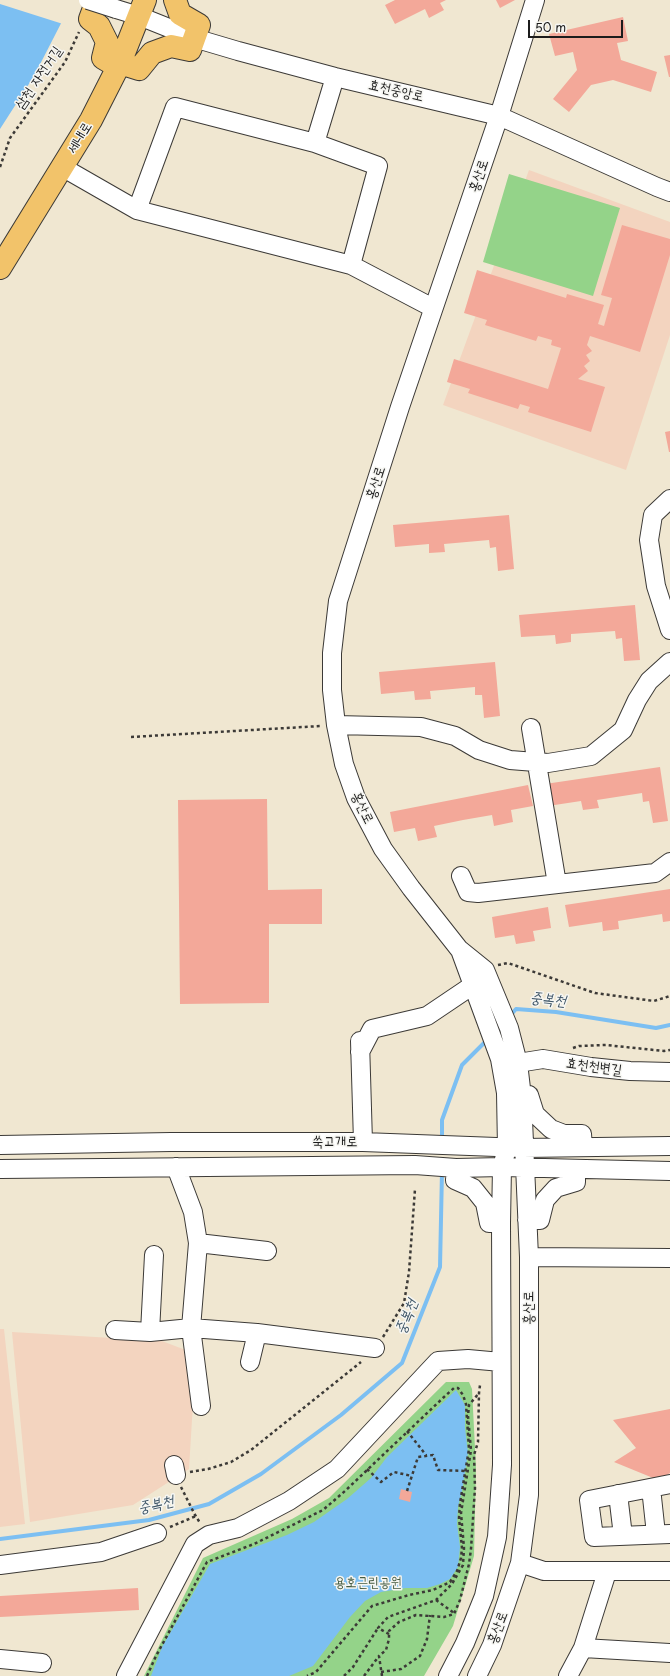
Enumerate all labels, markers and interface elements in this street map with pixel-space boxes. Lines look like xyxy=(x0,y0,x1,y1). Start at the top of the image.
scale bar xyxy=(530,12,625,38)
text: 50 m xyxy=(535,18,566,36)
street label: 삼천 자전거길 xyxy=(12,43,66,113)
street label: 효천중앙로 xyxy=(367,76,425,106)
street label: 세내로 xyxy=(64,119,96,157)
street label: 홍산로 xyxy=(466,157,492,195)
street label: 홍산로 xyxy=(363,464,389,502)
street label: 홍산로 xyxy=(347,789,377,827)
water label: 중복천 xyxy=(529,989,567,1011)
street label: 효천천변길 xyxy=(565,1055,623,1079)
street label: 쑥고개로 xyxy=(312,1134,358,1150)
street label: 홍산로 xyxy=(521,1291,537,1325)
water label: 중복천 xyxy=(392,1297,422,1337)
water label: 중복천 xyxy=(136,1492,176,1518)
park label: 용호근린공원 xyxy=(334,1575,402,1591)
street label: 홍산로 xyxy=(484,1609,512,1647)

